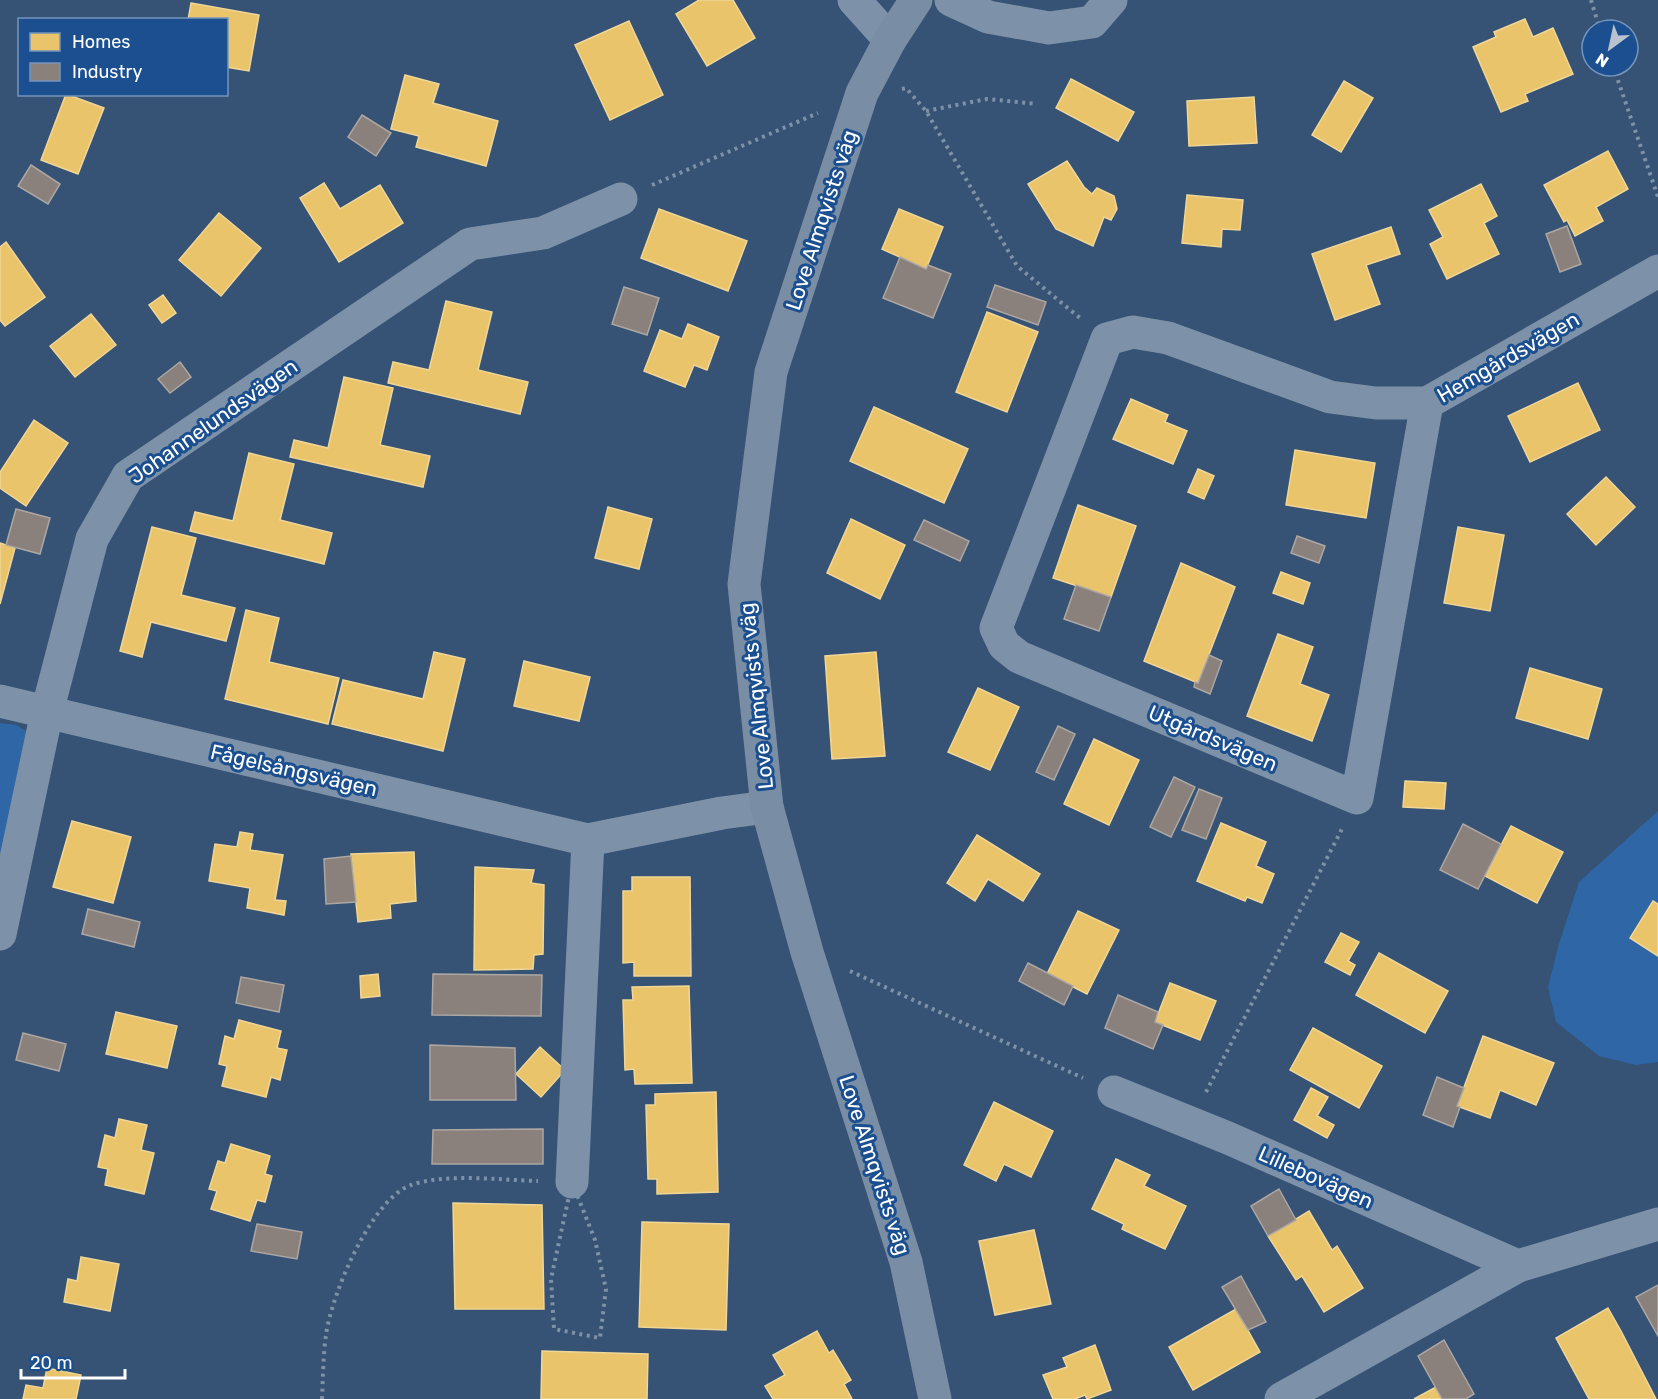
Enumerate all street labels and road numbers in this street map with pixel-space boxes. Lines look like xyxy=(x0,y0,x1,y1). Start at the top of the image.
street label: Love Almqvists väg xyxy=(780,127,862,313)
street label: Hemgårdsvägen xyxy=(1432,306,1584,408)
street label: Johannelundsvägen xyxy=(124,353,302,489)
street label: Love Almqvists väg xyxy=(734,601,778,791)
street label: Utgårdsvägen xyxy=(1145,700,1281,776)
street label: Fågelsångsvägen xyxy=(208,739,380,801)
street label: Love Almqvists väg xyxy=(834,1072,916,1258)
street label: Lillebovägen xyxy=(1255,1141,1377,1213)

